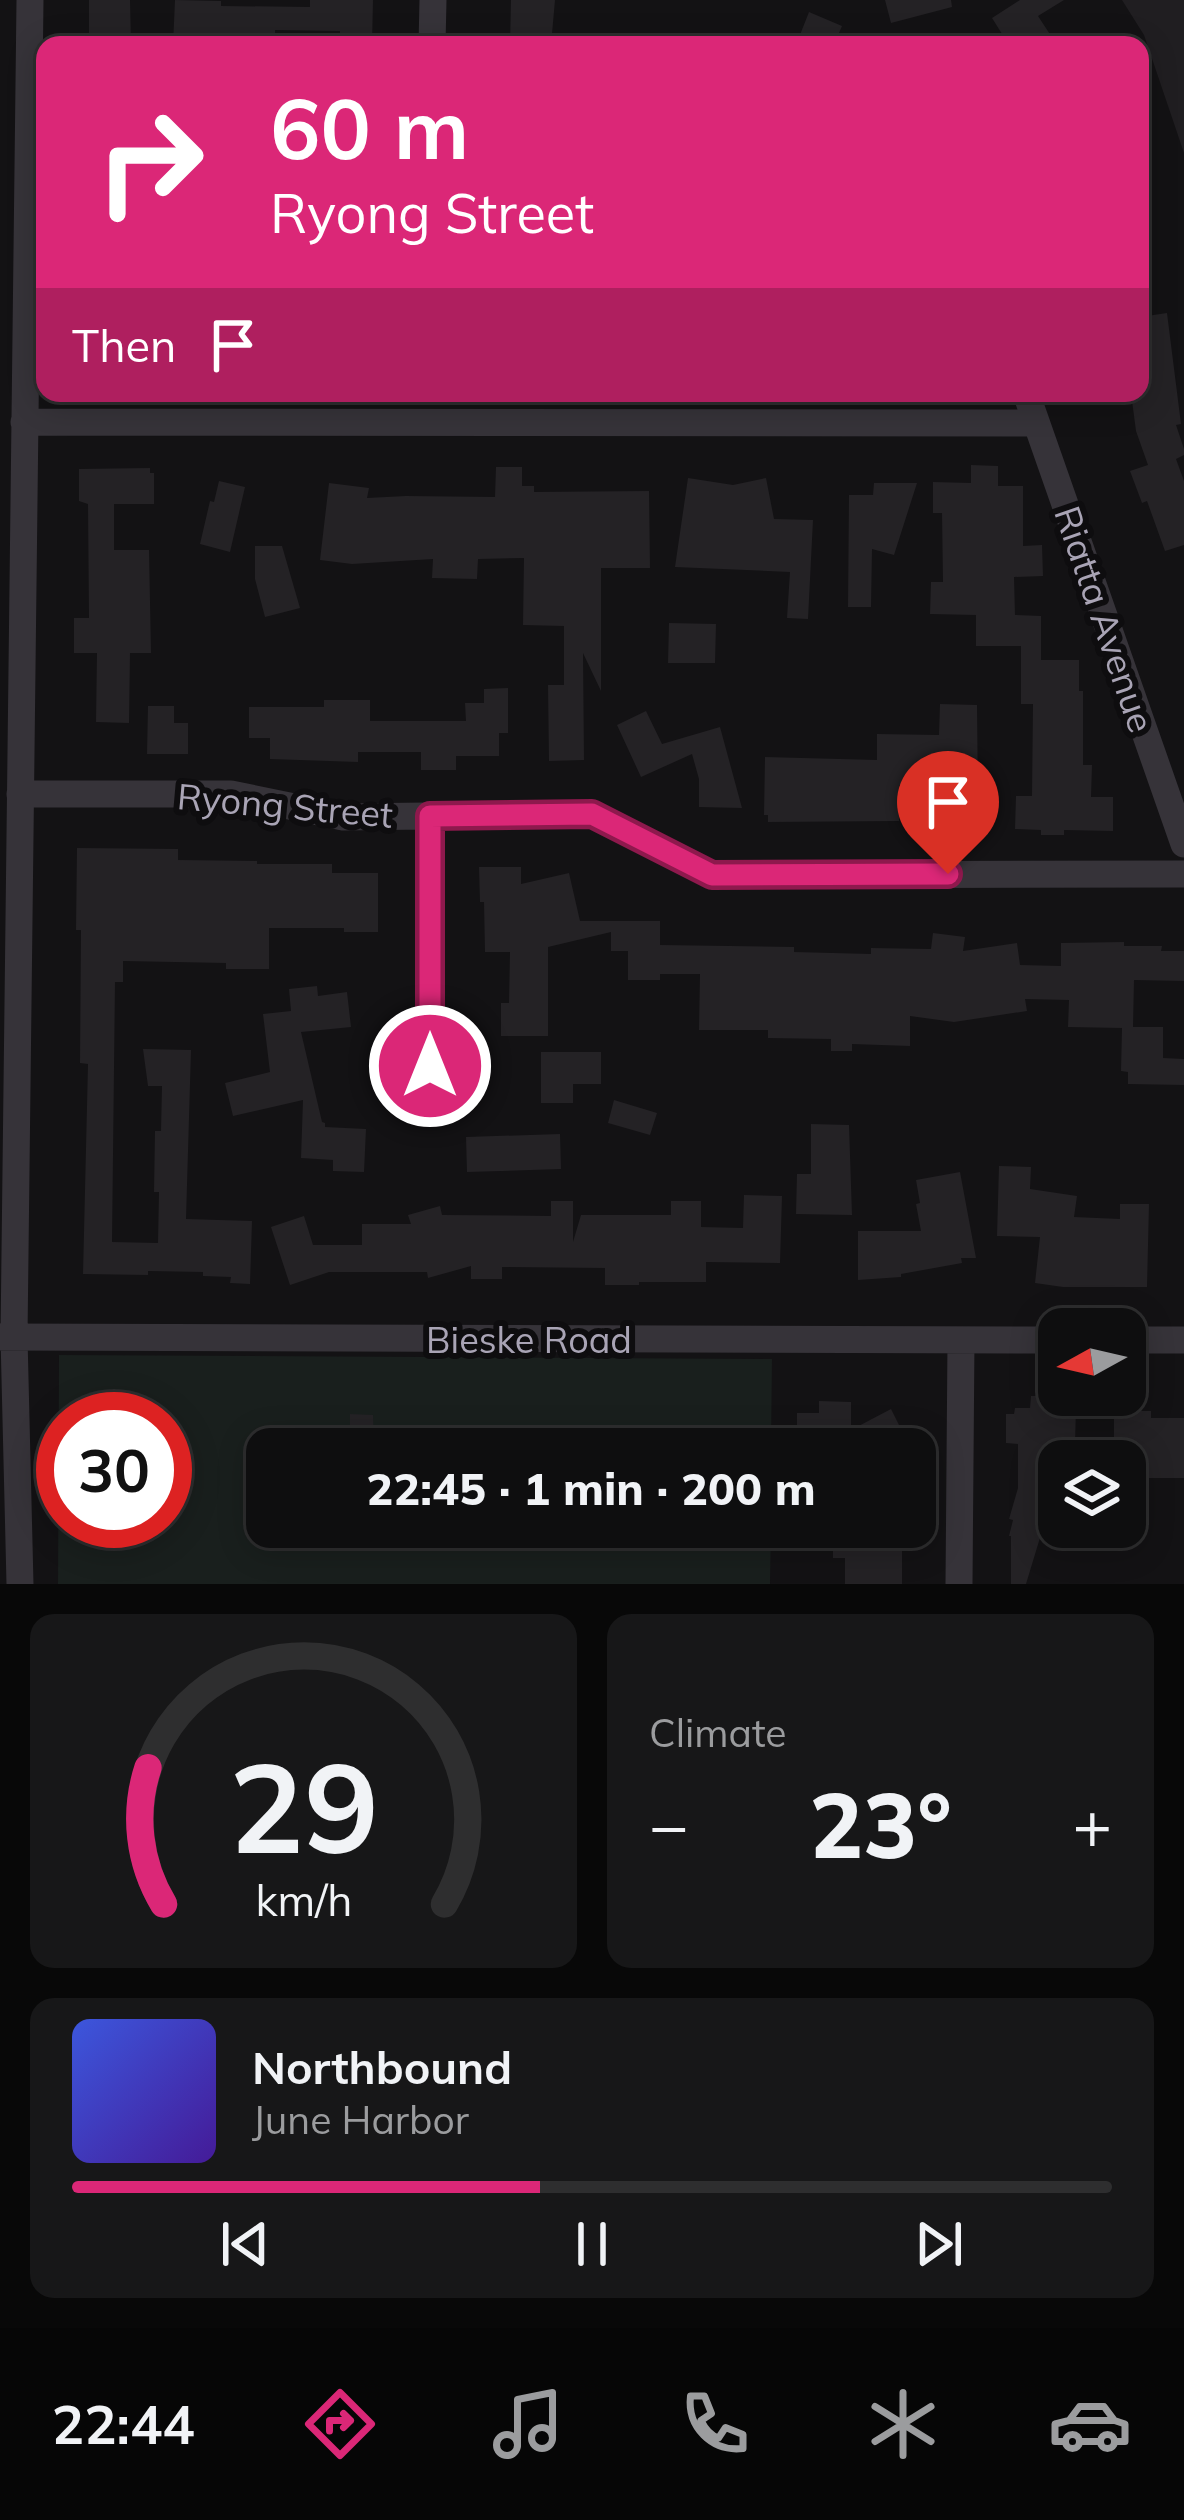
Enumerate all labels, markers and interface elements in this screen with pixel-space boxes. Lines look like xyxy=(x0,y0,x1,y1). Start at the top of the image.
text: 60 m xyxy=(270,75,469,180)
icon: right xyxy=(72,84,228,240)
text: Ryong Street xyxy=(270,179,594,247)
icon: arrive xyxy=(200,312,266,378)
text: Then xyxy=(72,317,176,373)
street label: Riatta Avenue xyxy=(1045,500,1165,738)
pin xyxy=(897,751,999,874)
icon: arrive xyxy=(915,769,981,835)
street label: Ryong Street xyxy=(175,773,395,837)
position arrow xyxy=(367,1003,493,1129)
north arrow xyxy=(1038,1308,1146,1416)
map controls xyxy=(1038,1308,1146,1548)
street label: Bieske Road xyxy=(426,1317,632,1362)
speed limit sign: 30 xyxy=(36,1392,192,1548)
button: layers xyxy=(1038,1440,1146,1548)
text: 22:45 · 1 min · 200 m xyxy=(366,1460,816,1516)
text: Climate xyxy=(649,1708,787,1757)
text: 29 xyxy=(229,1728,378,1884)
text: 23° xyxy=(809,1768,952,1881)
text: − xyxy=(649,1783,689,1866)
text: + xyxy=(1072,1783,1112,1866)
text: km/h xyxy=(255,1873,352,1927)
text: Northbound xyxy=(252,2039,512,2095)
text: June Harbor xyxy=(252,2095,469,2144)
icon: previous xyxy=(212,2211,278,2277)
icon: pause xyxy=(559,2211,625,2277)
icon: next xyxy=(906,2211,972,2277)
icon: directions xyxy=(298,2382,382,2466)
icon: music xyxy=(486,2382,570,2466)
icon: phone xyxy=(673,2382,757,2466)
icon: climate xyxy=(861,2382,945,2466)
icon: car xyxy=(1048,2382,1132,2466)
text: 22:44 xyxy=(52,2390,195,2458)

